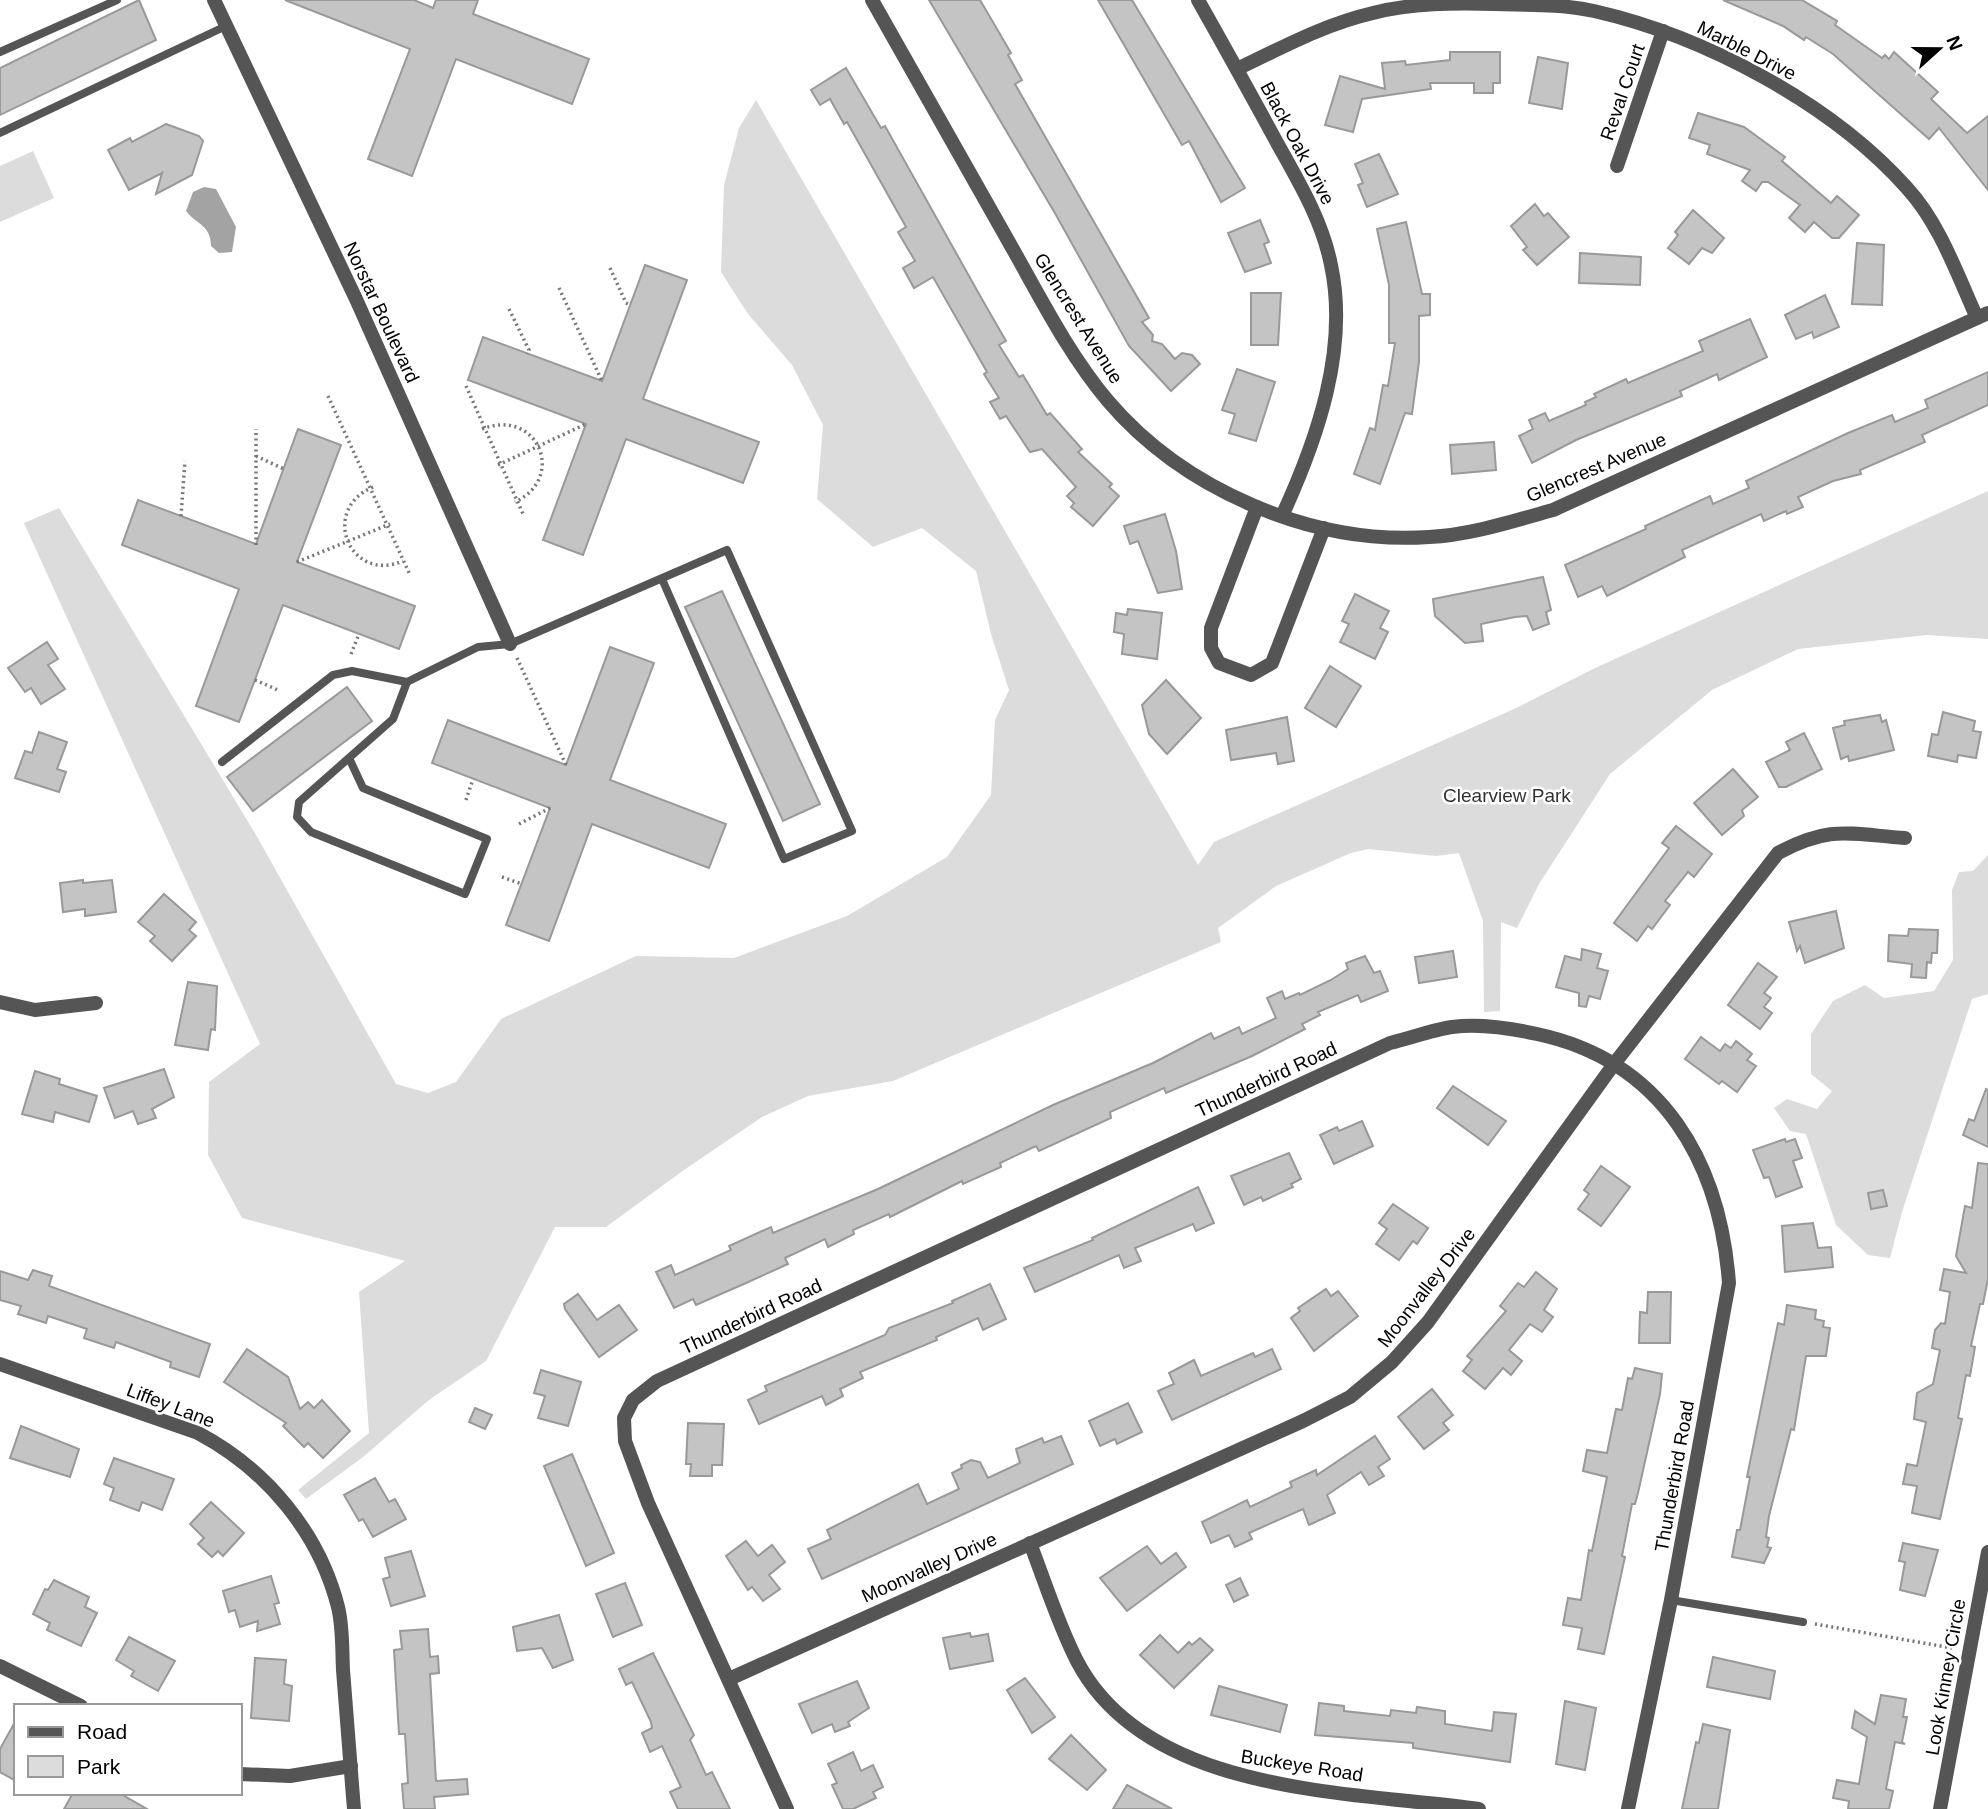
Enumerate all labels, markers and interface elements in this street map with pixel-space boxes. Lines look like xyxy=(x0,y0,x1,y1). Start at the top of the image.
north arrow xyxy=(1904,14,1974,84)
street label: Marble Drive xyxy=(1694,17,1800,84)
text: N xyxy=(1942,33,1967,53)
street label: Reval Court xyxy=(1596,41,1649,143)
street label: Black Oak Drive xyxy=(1256,78,1339,208)
street label: Norstar Boulevard xyxy=(340,238,423,386)
street label: Glencrest Avenue xyxy=(1030,249,1127,387)
street label: Glencrest Avenue xyxy=(1523,429,1669,506)
park label: Clearview Park xyxy=(1443,785,1571,806)
street label: Thunderbird Road xyxy=(1192,1038,1340,1121)
street label: Moonvalley Drive xyxy=(1373,1223,1480,1351)
street label: Thunderbird Road xyxy=(677,1275,825,1358)
street label: Liffey Lane xyxy=(124,1379,218,1432)
street label: Thunderbird Road xyxy=(1651,1399,1698,1553)
street label: Moonvalley Drive xyxy=(858,1528,1000,1607)
street label: Look Kinney Circle xyxy=(1921,1597,1970,1757)
legend xyxy=(14,1704,242,1795)
text: Road xyxy=(77,1720,127,1743)
street label: Buckeye Road xyxy=(1239,1745,1365,1786)
text: Park xyxy=(77,1755,121,1778)

